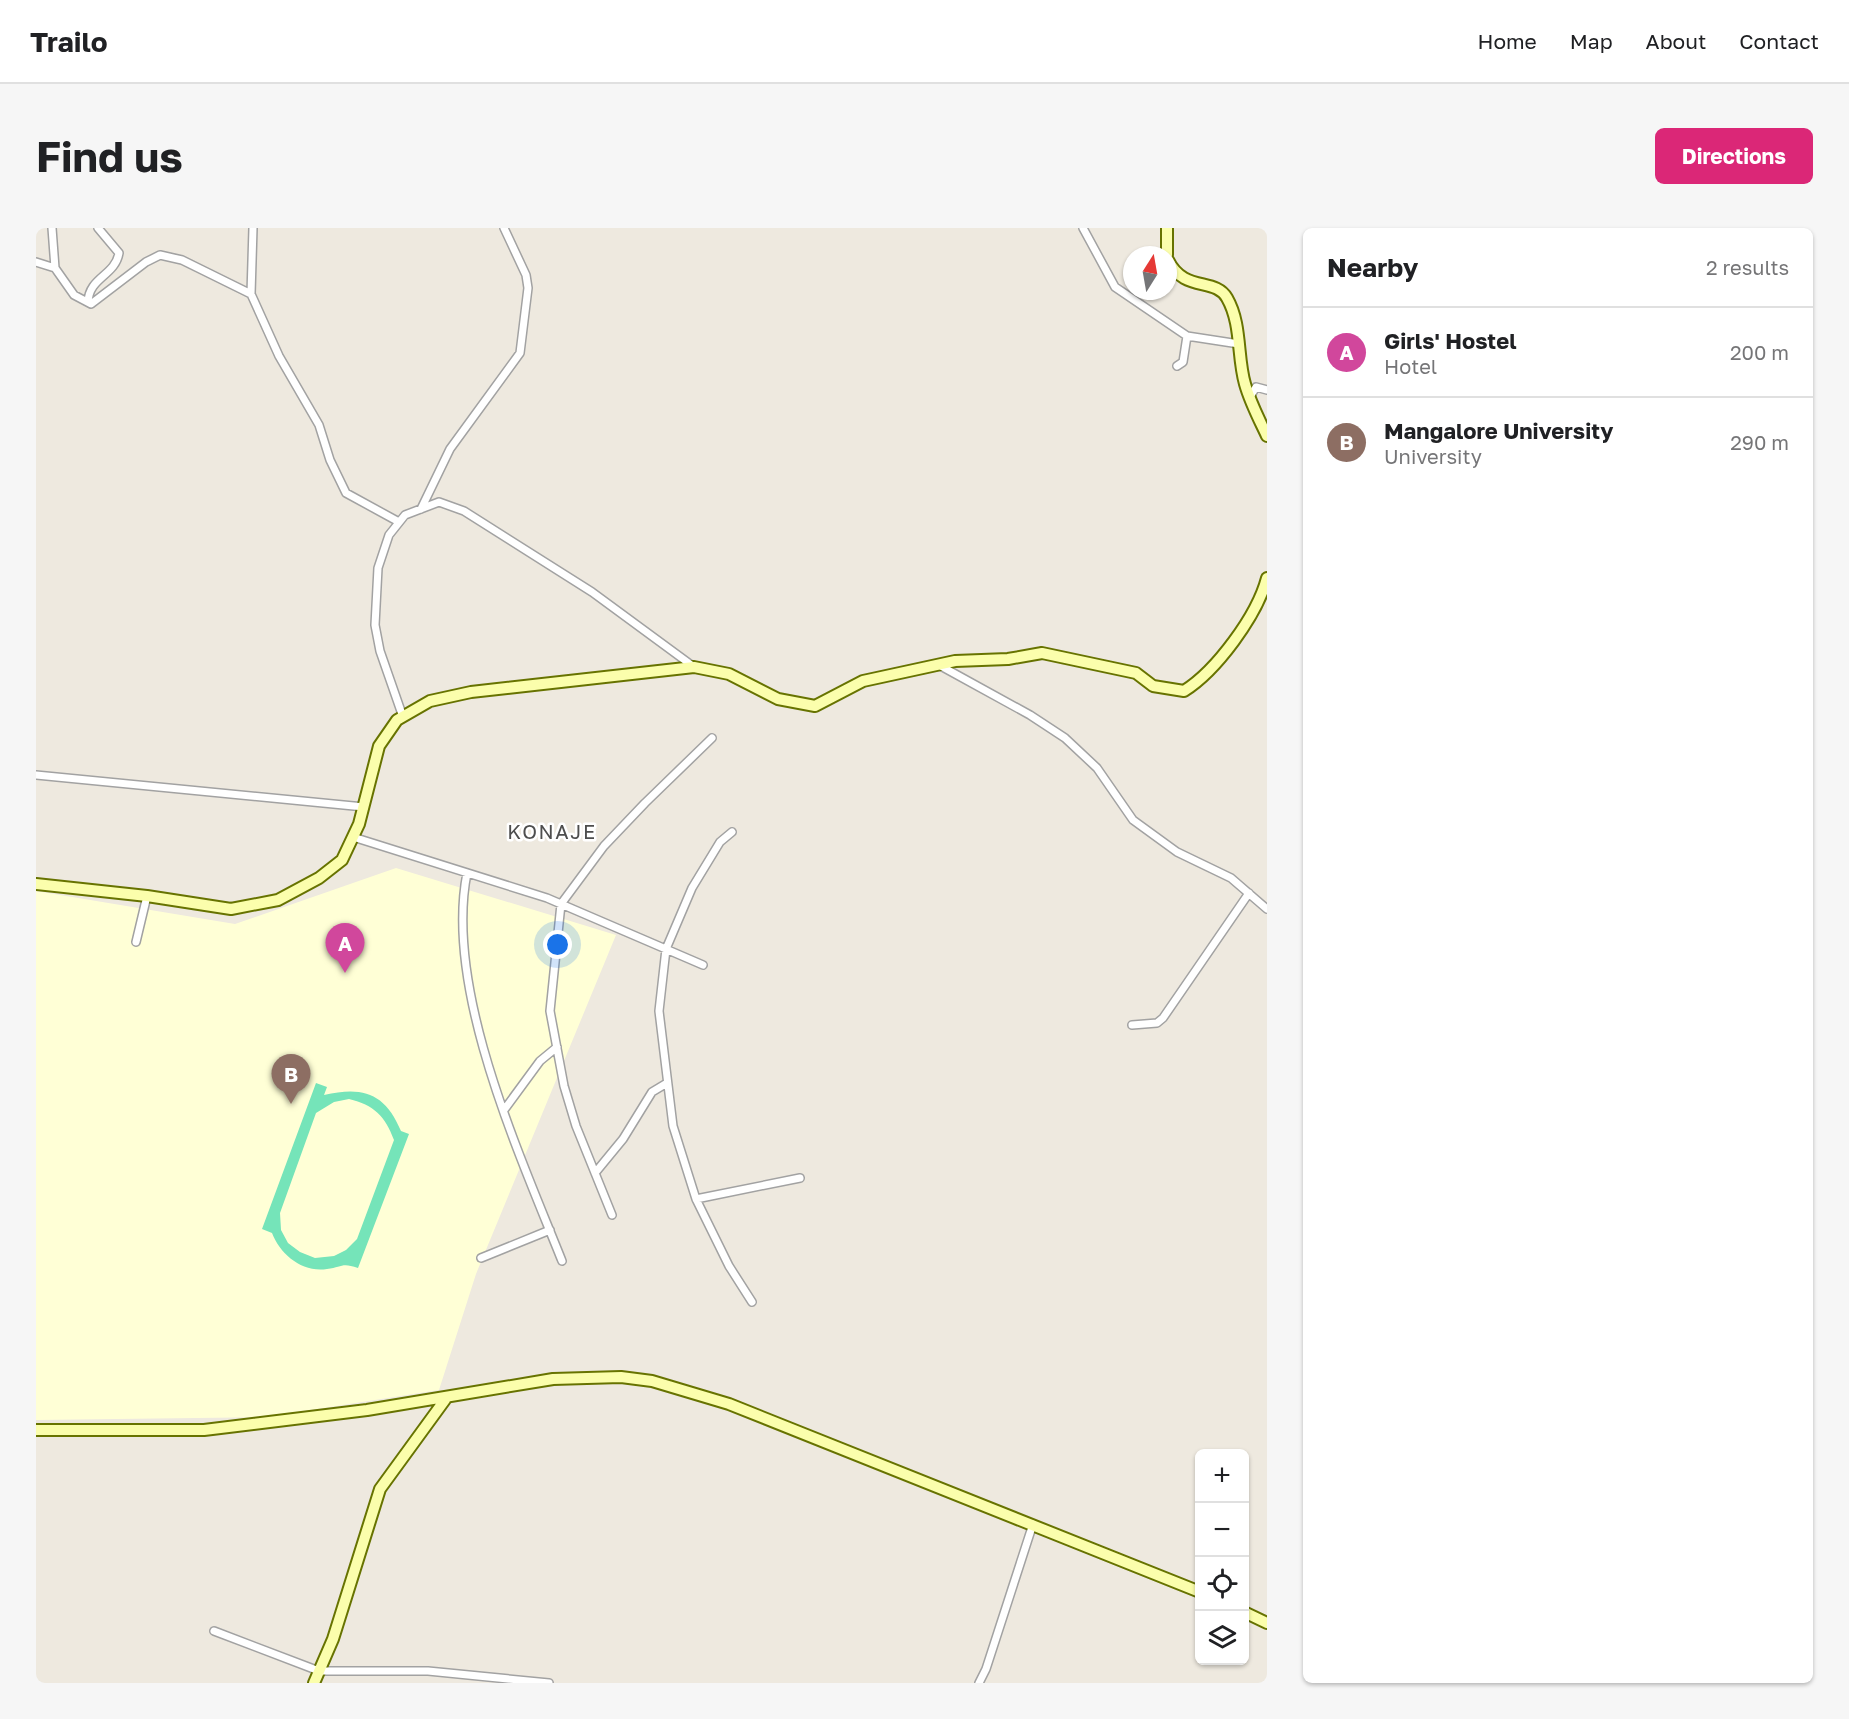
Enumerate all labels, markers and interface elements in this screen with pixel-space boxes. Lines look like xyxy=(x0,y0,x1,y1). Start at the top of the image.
text: Trailo xyxy=(30,25,108,58)
text: Home xyxy=(1477,28,1537,54)
text: Map xyxy=(1570,28,1613,54)
text: About xyxy=(1646,28,1706,54)
text: Contact xyxy=(1739,28,1819,54)
button: Directions xyxy=(1655,128,1813,184)
text: Find us xyxy=(36,131,183,181)
north arrow xyxy=(1123,246,1177,300)
text: Nearby xyxy=(1327,252,1418,283)
text: 2 results xyxy=(1706,255,1789,279)
text: Girls' Hostel xyxy=(1384,327,1517,354)
text: A xyxy=(1339,340,1354,364)
text: 200 m xyxy=(1730,340,1789,364)
text: Hotel xyxy=(1384,354,1437,378)
text: Mangalore University xyxy=(1384,417,1613,444)
text: B xyxy=(1339,430,1354,454)
text: 290 m xyxy=(1730,430,1789,454)
text: University xyxy=(1384,444,1482,468)
district label: KONAJE xyxy=(507,819,597,843)
pin: A xyxy=(326,924,364,973)
your location xyxy=(543,930,572,959)
pin: B xyxy=(272,1054,310,1104)
map controls xyxy=(1195,1449,1249,1665)
button: + xyxy=(1195,1449,1249,1503)
button: − xyxy=(1195,1503,1249,1557)
button: locate xyxy=(1195,1557,1249,1611)
button: layers xyxy=(1195,1611,1249,1665)

